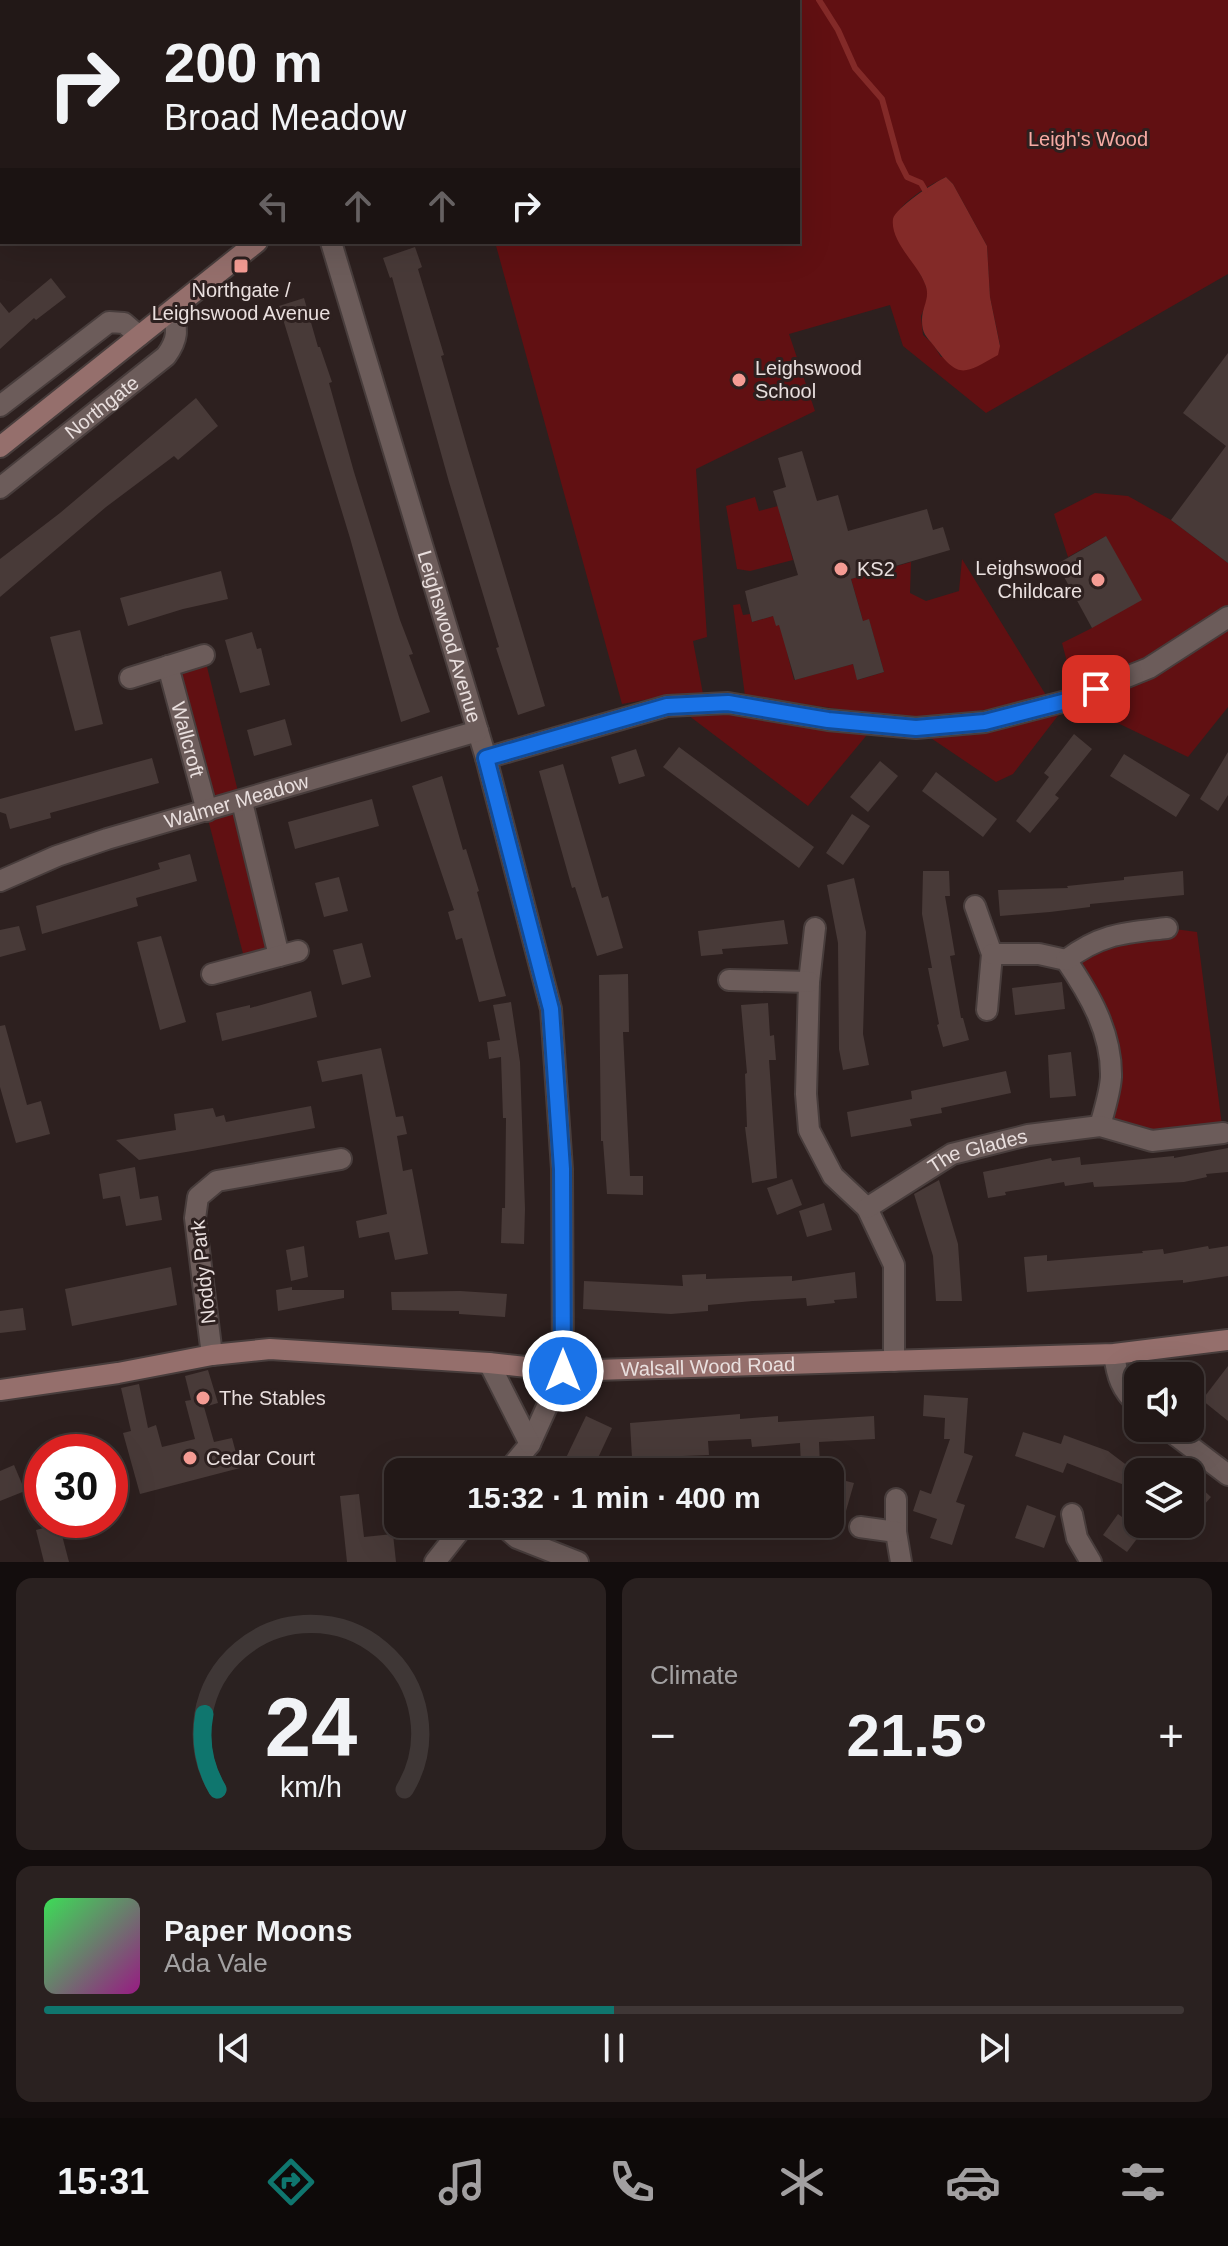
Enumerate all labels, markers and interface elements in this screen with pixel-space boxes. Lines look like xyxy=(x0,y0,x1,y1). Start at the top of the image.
text: 200 m xyxy=(164,31,323,94)
icon: right xyxy=(32,32,136,136)
text: Broad Meadow xyxy=(164,97,406,138)
park label: Leigh's Wood xyxy=(1028,128,1148,150)
icon: left xyxy=(252,184,296,228)
icon: ahead xyxy=(336,184,380,228)
icon: ahead xyxy=(420,184,464,228)
icon: right xyxy=(504,184,548,228)
marker: Northgate / Leighswood Avenue xyxy=(232,257,250,275)
place label: Northgate / Leighswood Avenue xyxy=(152,279,330,324)
place label: Leighswood School xyxy=(755,357,862,402)
street label: Northgate xyxy=(61,371,143,443)
marker: Leighswood School xyxy=(730,371,748,389)
street label: Leighswood Avenue xyxy=(413,548,486,725)
place label: Leighswood Childcare xyxy=(975,557,1082,602)
place label: KS2 xyxy=(857,558,895,580)
marker: KS2 xyxy=(832,560,850,578)
marker: Leighswood Childcare xyxy=(1089,571,1107,589)
pin xyxy=(1062,655,1130,723)
icon: arrive xyxy=(1074,667,1118,711)
street label: Wallcroft xyxy=(167,699,208,780)
street label: Walmer Meadow xyxy=(162,770,312,833)
street label: The Glades xyxy=(924,1125,1029,1177)
street label: Noddy Park xyxy=(186,1218,219,1325)
position arrow xyxy=(521,1329,605,1413)
street label: Walsall Wood Road xyxy=(620,1353,795,1380)
map controls xyxy=(1124,1362,1204,1538)
button: sound xyxy=(1124,1362,1204,1442)
place label: The Stables xyxy=(219,1387,326,1409)
marker: The Stables xyxy=(194,1389,212,1407)
speed limit sign: 30 xyxy=(24,1434,128,1538)
place label: Cedar Court xyxy=(206,1447,315,1469)
marker: Cedar Court xyxy=(181,1449,199,1467)
button: layers xyxy=(1124,1458,1204,1538)
text: 15:32 · 1 min · 400 m xyxy=(467,1481,761,1514)
text: Climate xyxy=(650,1660,738,1690)
text: 24 xyxy=(265,1681,357,1774)
text: 21.5° xyxy=(847,1702,987,1769)
text: − xyxy=(650,1711,676,1760)
text: + xyxy=(1158,1711,1184,1760)
text: km/h xyxy=(280,1771,342,1803)
text: Paper Moons xyxy=(164,1914,352,1947)
text: Ada Vale xyxy=(164,1948,268,1978)
icon: previous xyxy=(212,2026,256,2070)
icon: pause xyxy=(592,2026,636,2070)
icon: next xyxy=(972,2026,1016,2070)
icon: directions xyxy=(263,2154,319,2210)
icon: music xyxy=(434,2154,490,2210)
icon: phone xyxy=(604,2154,660,2210)
icon: climate xyxy=(774,2154,830,2210)
icon: car xyxy=(945,2154,1001,2210)
icon: filters xyxy=(1115,2154,1171,2210)
text: 15:31 xyxy=(57,2161,149,2202)

